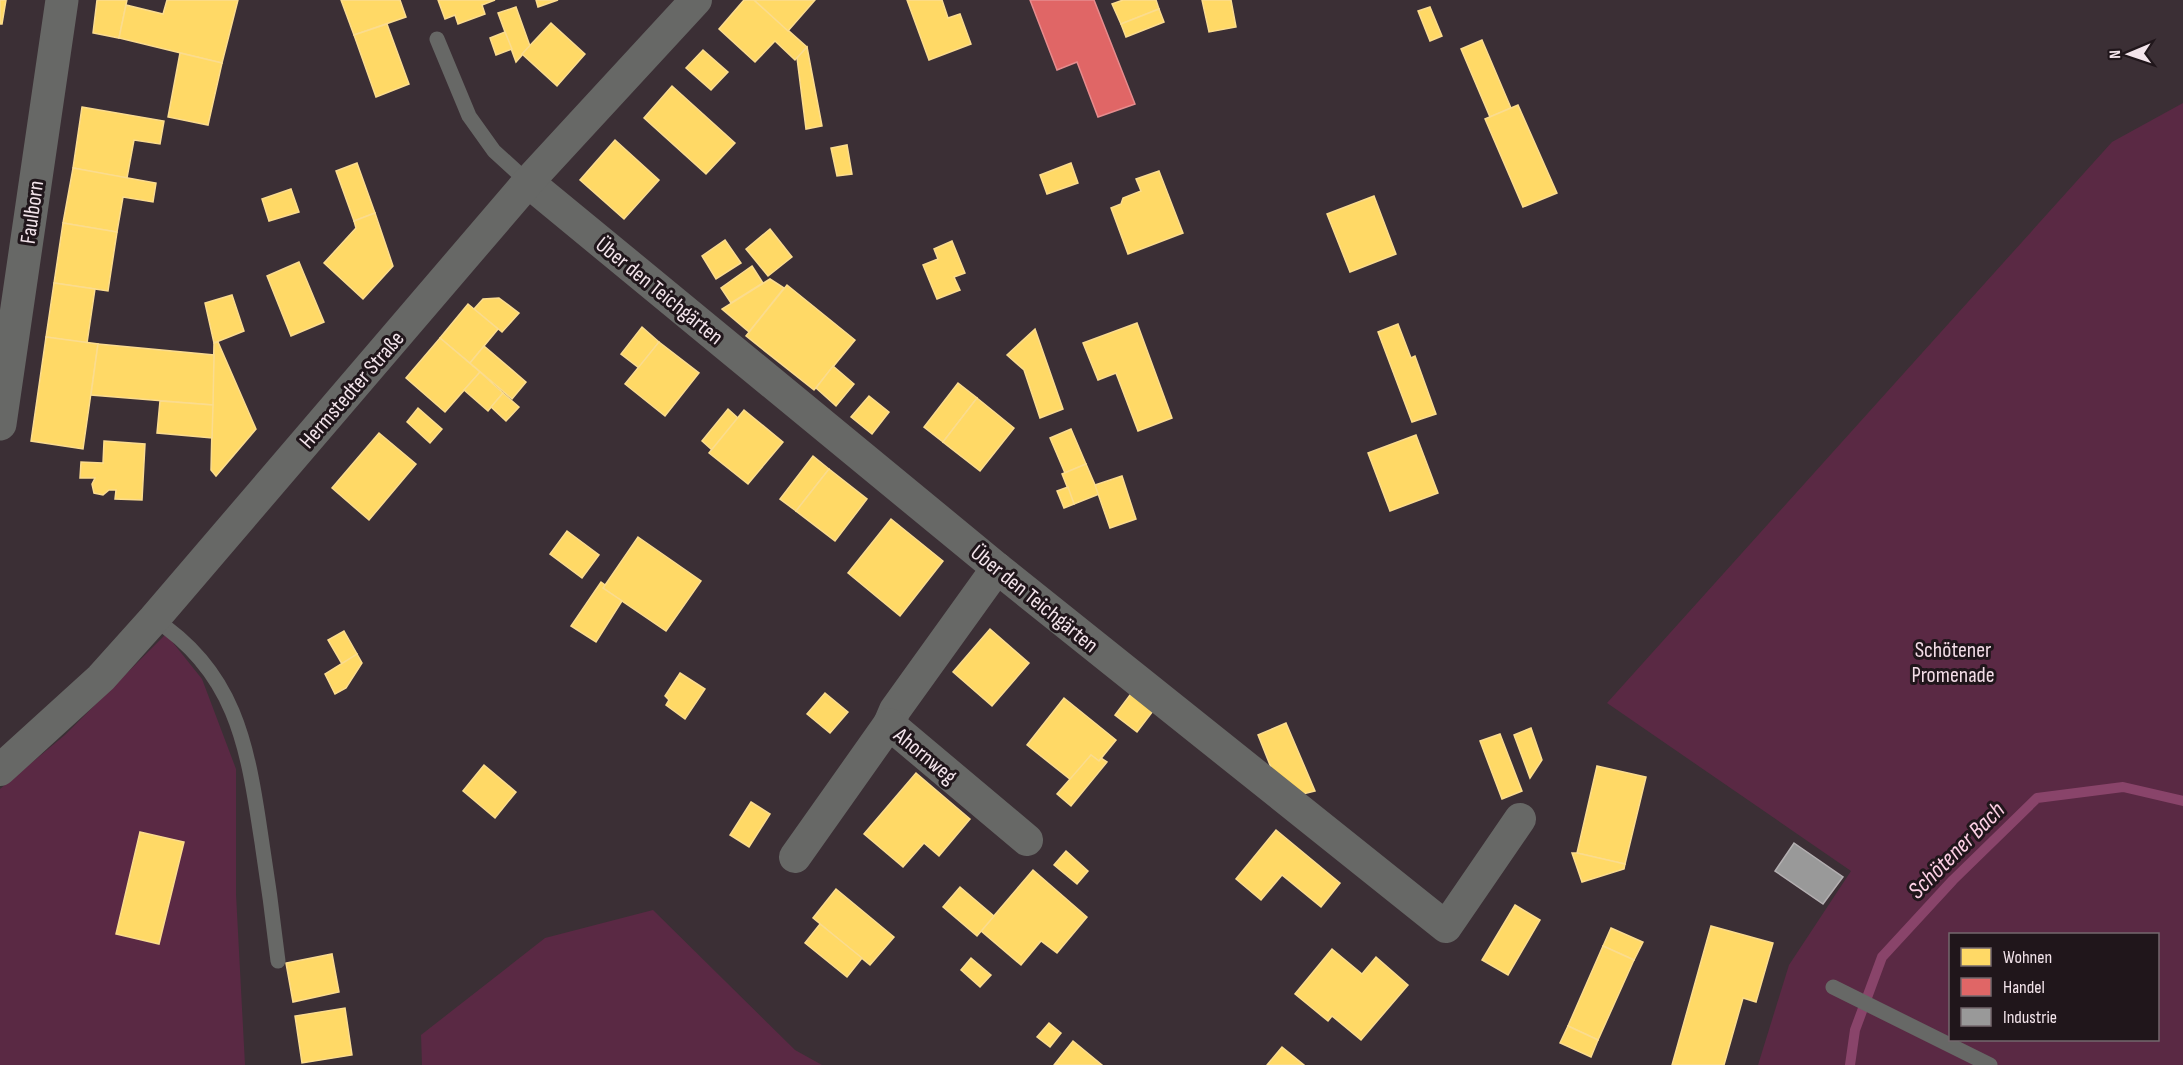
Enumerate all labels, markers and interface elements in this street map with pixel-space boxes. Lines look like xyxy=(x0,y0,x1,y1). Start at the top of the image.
north arrow xyxy=(2099,24,2159,84)
text: N xyxy=(2106,50,2125,59)
street label: Faulborn xyxy=(15,179,50,246)
street label: Über den Teichgärten xyxy=(590,231,728,351)
street label: Hermstedter Straße xyxy=(294,326,410,454)
street label: Über den Teichgärten xyxy=(965,539,1103,659)
park label: Schötener Promenade xyxy=(1911,637,1995,689)
street label: Ahornweg xyxy=(887,721,962,790)
water label: Schötener Bach xyxy=(1902,796,2011,905)
legend xyxy=(1949,933,2159,1041)
text: Wohnen xyxy=(2003,947,2052,968)
text: Handel xyxy=(2003,977,2045,998)
text: Industrie xyxy=(2003,1007,2057,1028)

